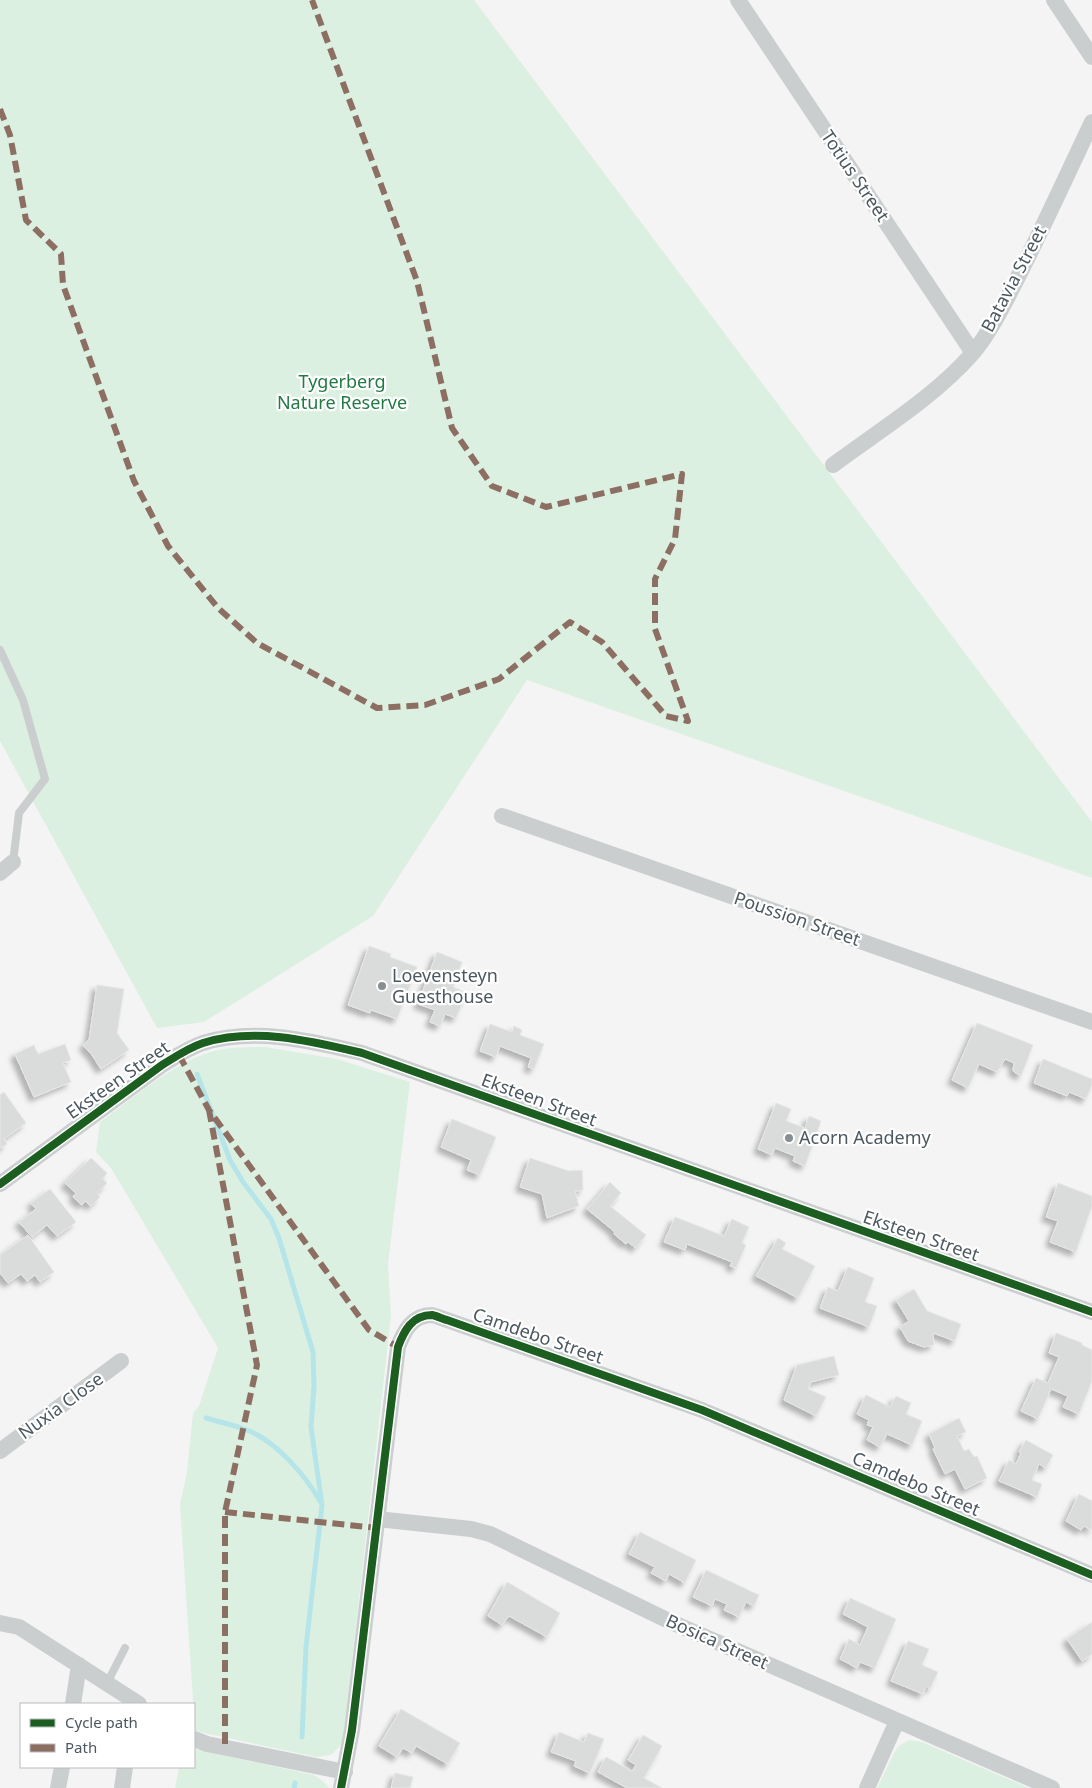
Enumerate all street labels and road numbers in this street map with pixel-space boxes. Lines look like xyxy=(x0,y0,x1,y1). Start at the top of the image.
street label: Totius Street xyxy=(816,125,896,226)
street label: Batavia Street xyxy=(975,221,1051,336)
street label: Poussion Street xyxy=(731,885,864,951)
street label: Eksteen Street xyxy=(61,1034,174,1124)
street label: Eksteen Street xyxy=(478,1067,601,1131)
street label: Eksteen Street xyxy=(860,1204,983,1266)
street label: Camdebo Street xyxy=(470,1302,607,1369)
street label: Nuxia Close xyxy=(13,1366,108,1444)
street label: Camdebo Street xyxy=(849,1445,984,1521)
street label: Bosica Street xyxy=(662,1608,773,1675)

